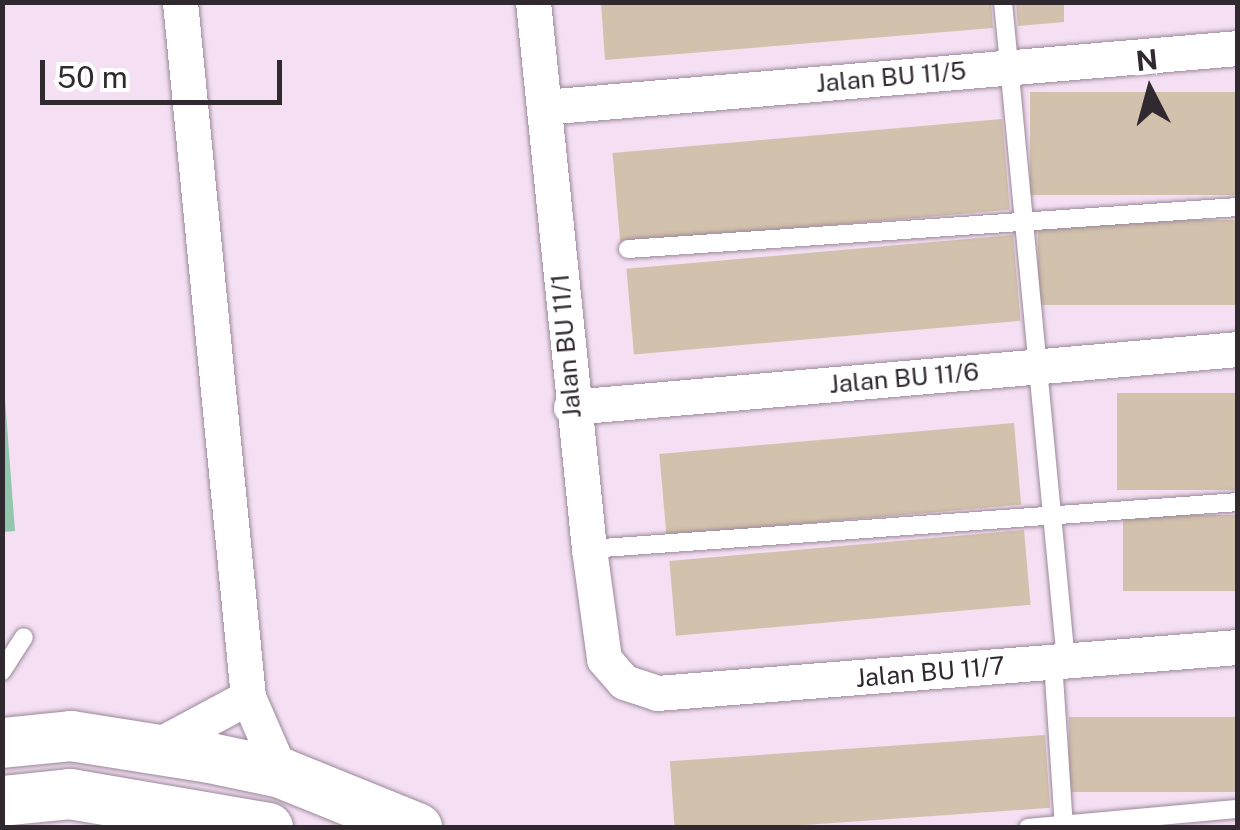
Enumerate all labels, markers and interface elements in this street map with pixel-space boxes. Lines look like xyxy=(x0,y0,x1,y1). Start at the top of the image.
scale bar xyxy=(45,40,288,102)
north arrow xyxy=(1100,40,1200,140)
text: N xyxy=(1134,42,1159,77)
street label: Jalan BU 11/5 xyxy=(815,55,967,99)
text: 50 m xyxy=(57,59,128,95)
street label: Jalan BU 11/1 xyxy=(545,272,587,420)
street label: Jalan BU 11/6 xyxy=(828,357,980,399)
street label: Jalan BU 11/7 xyxy=(854,651,1006,693)

